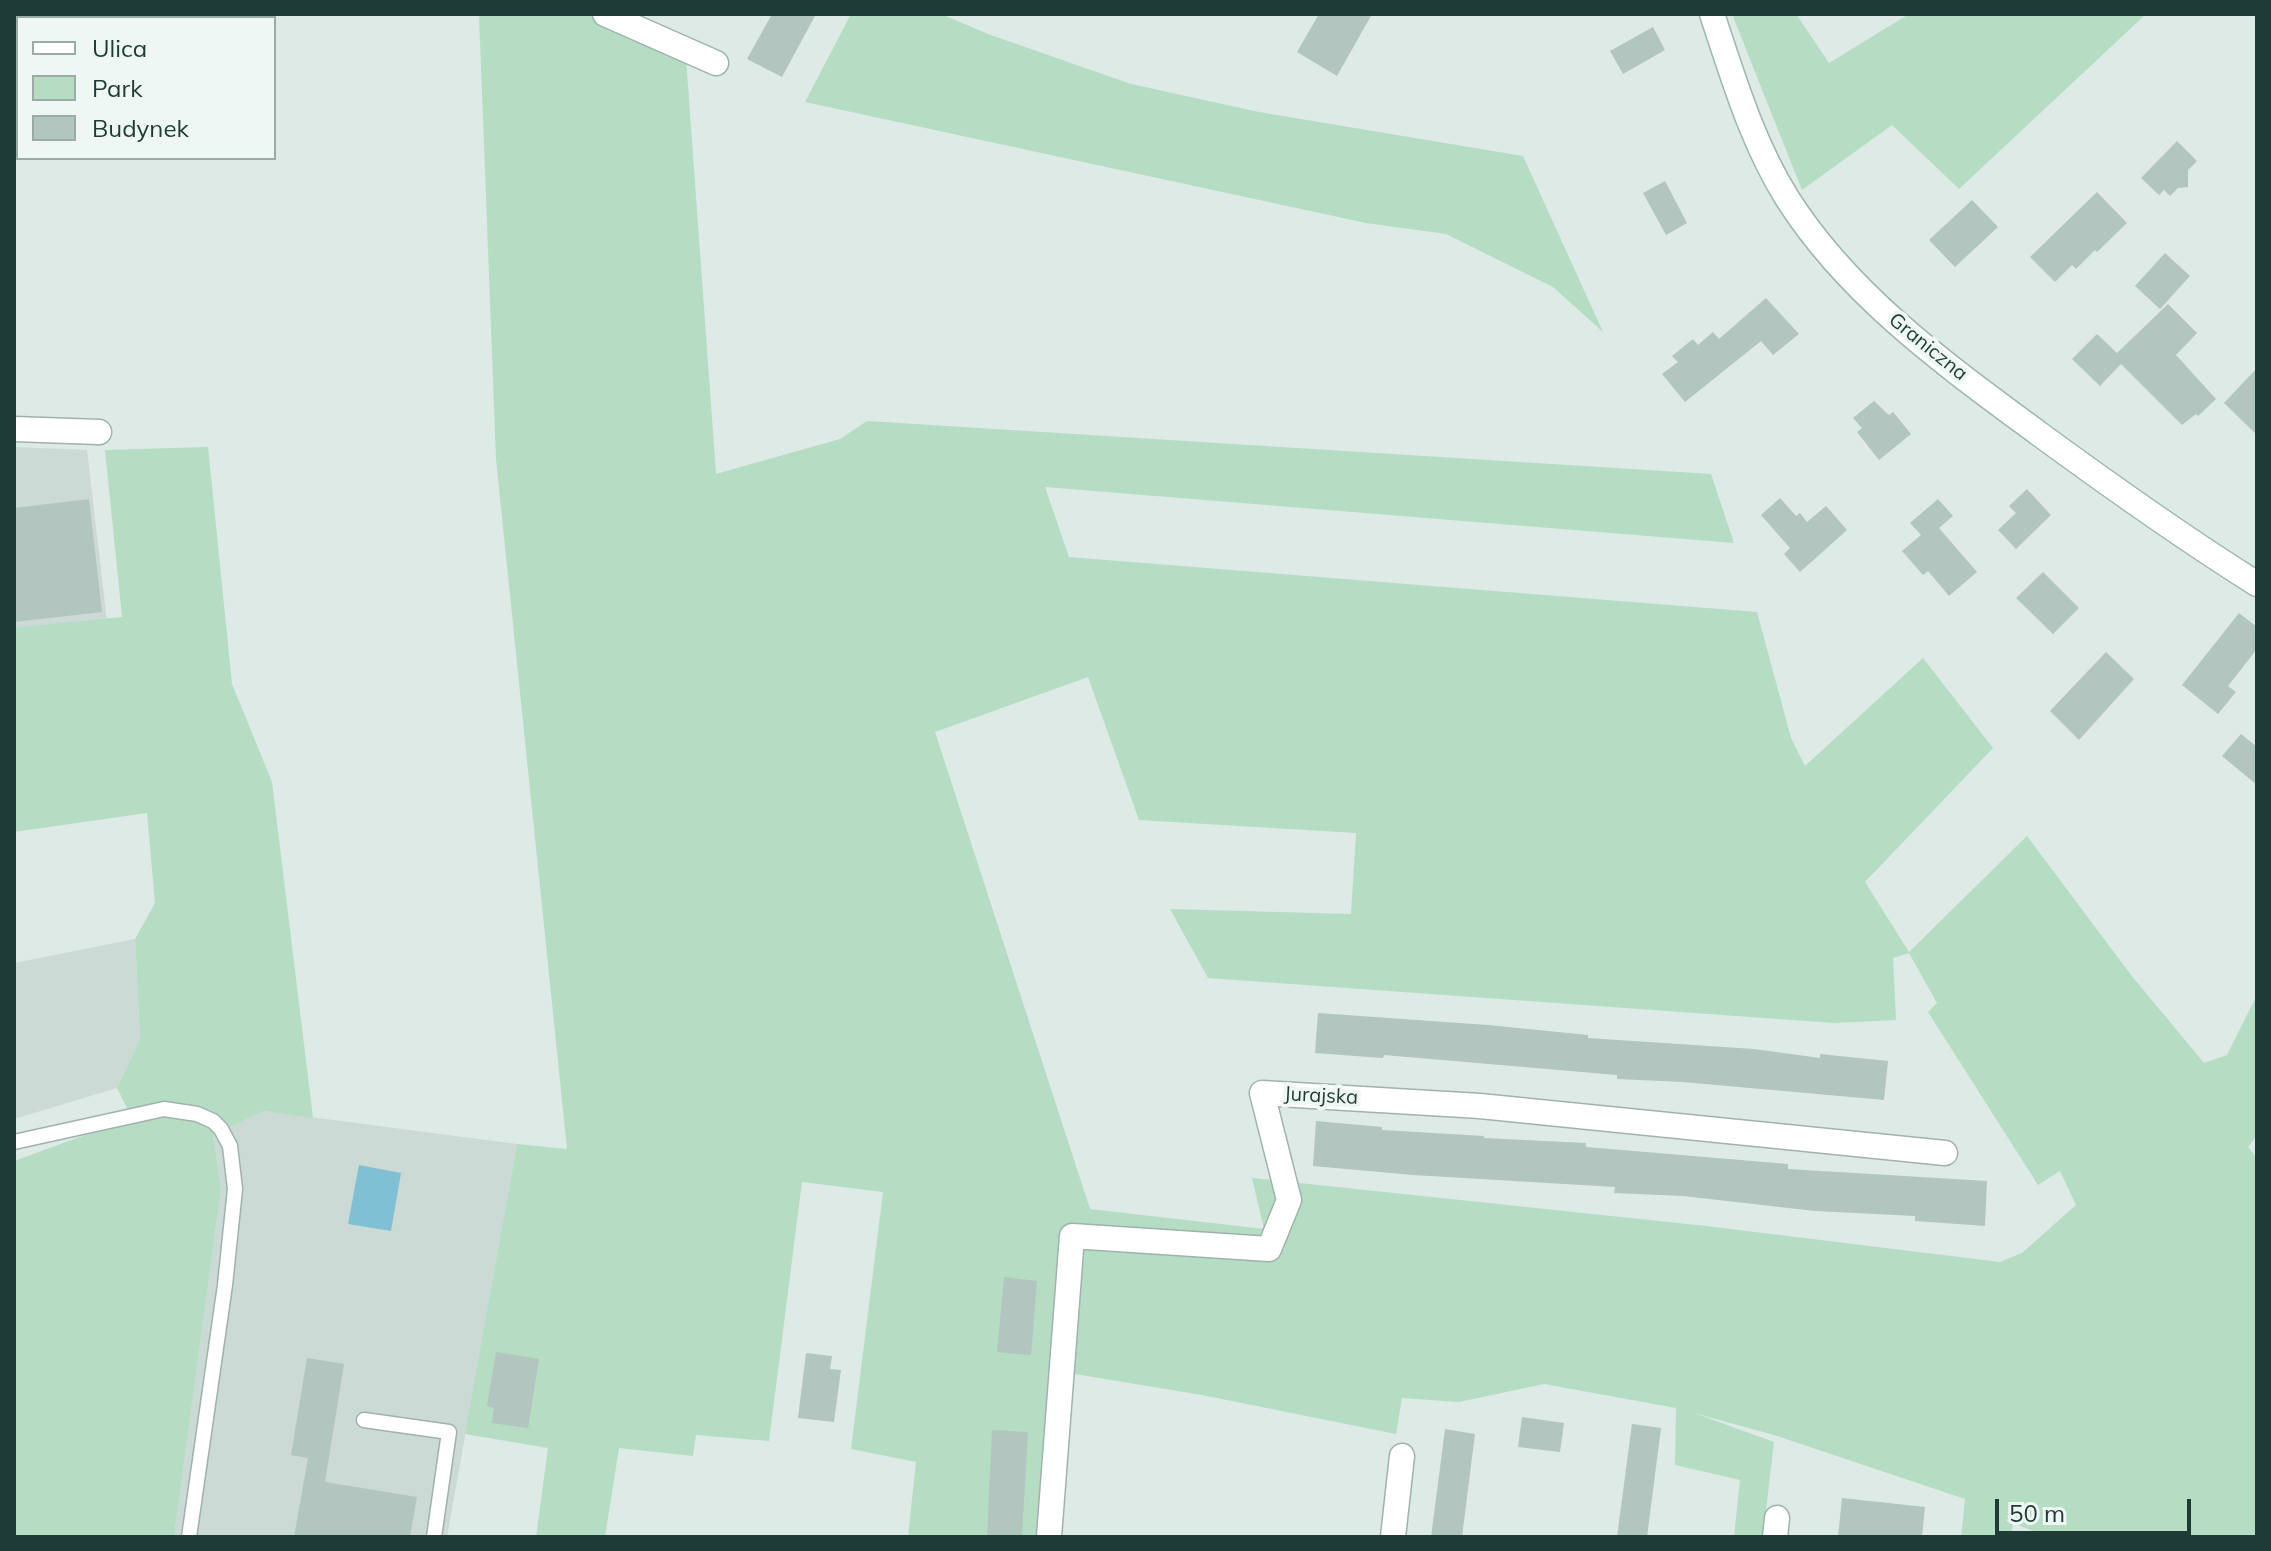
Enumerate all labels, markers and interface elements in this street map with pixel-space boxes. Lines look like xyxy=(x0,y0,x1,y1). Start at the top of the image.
legend xyxy=(16,16,276,160)
text: Ulica xyxy=(92,33,147,63)
text: Park xyxy=(92,73,143,103)
text: Budynek xyxy=(92,113,189,143)
street label: Graniczna xyxy=(1884,308,1972,386)
street label: Jurajska xyxy=(1283,1082,1359,1110)
scale bar xyxy=(1999,1483,2195,1533)
text: 50 m xyxy=(2009,1498,2065,1528)

